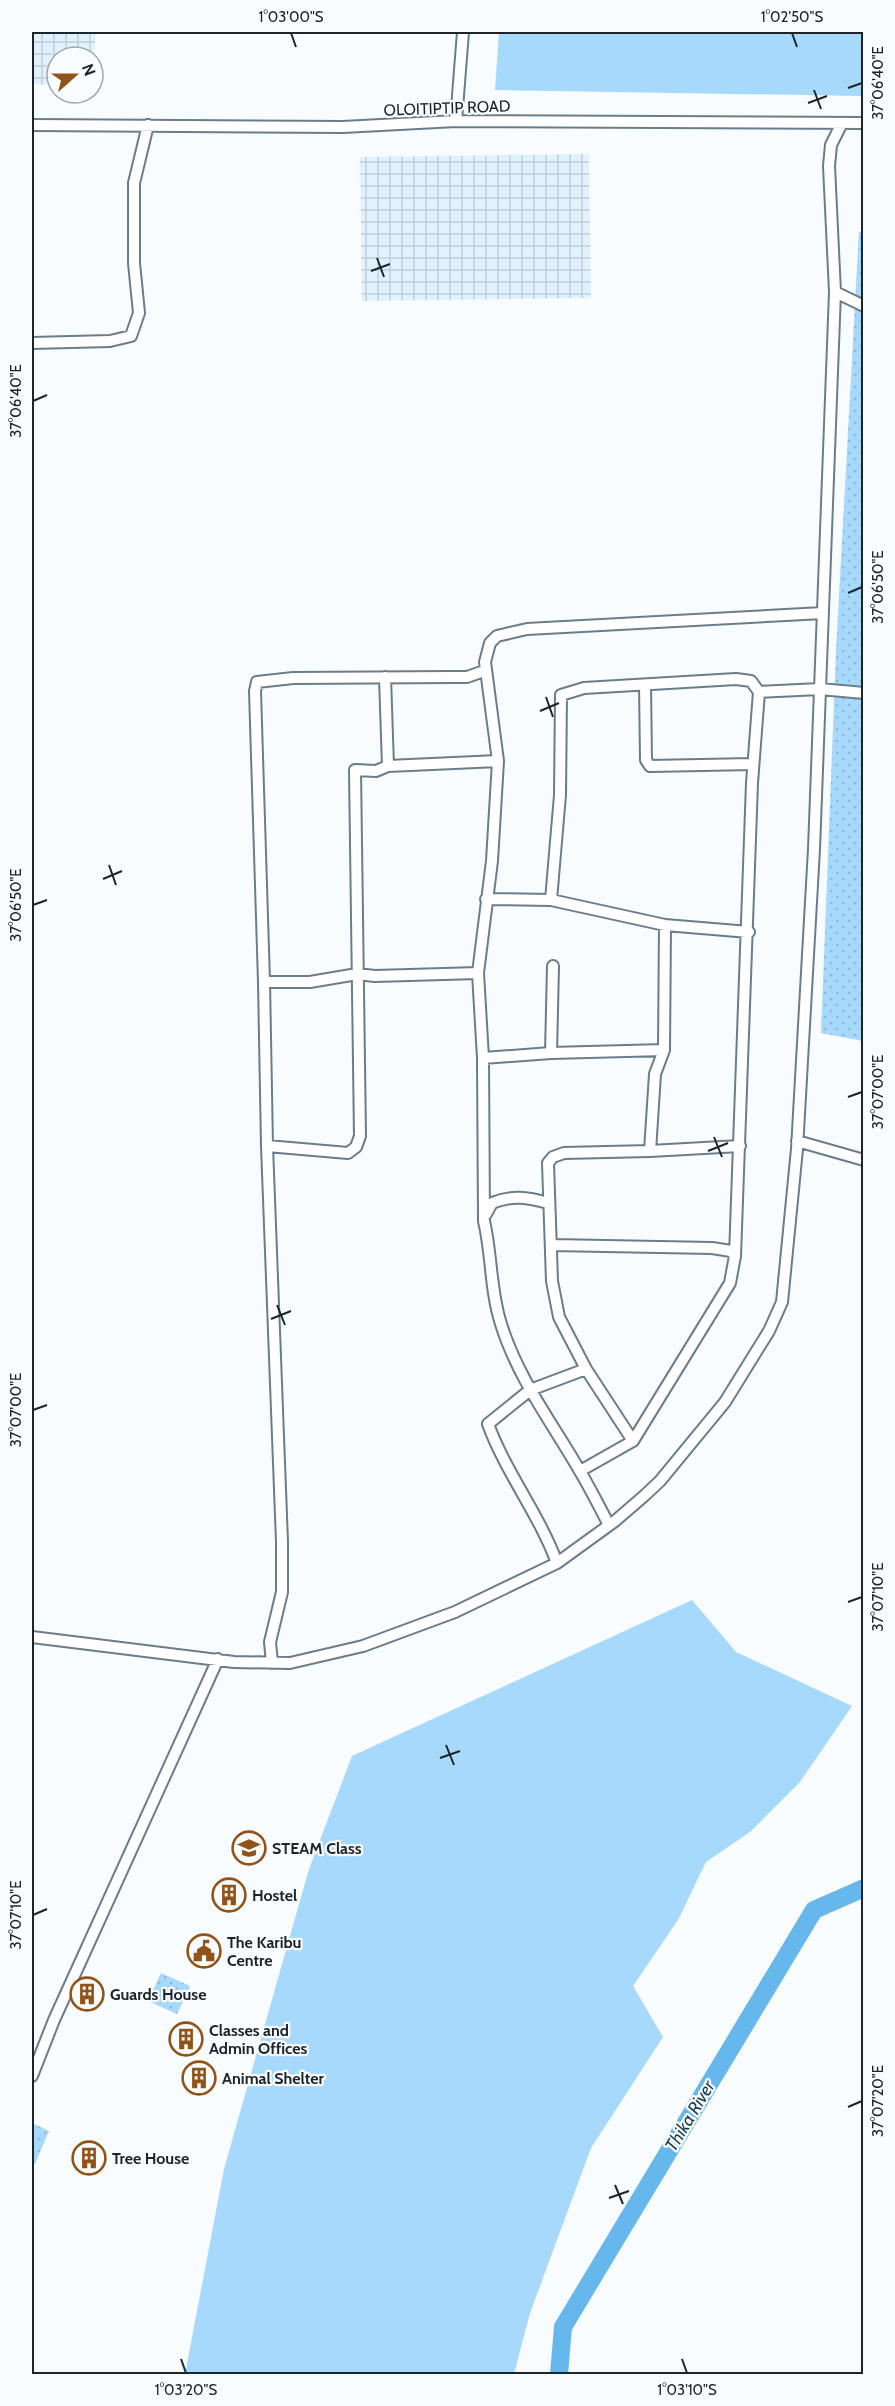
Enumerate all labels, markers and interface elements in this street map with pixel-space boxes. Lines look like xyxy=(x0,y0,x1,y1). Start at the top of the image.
text: 1°03'00"S xyxy=(259,8,324,26)
text: 1°02'50"S xyxy=(761,8,823,26)
north arrow xyxy=(45,45,105,105)
text: 37°06'40"E xyxy=(869,46,887,120)
text: N xyxy=(78,61,99,78)
street label: OLOITIPTIP ROAD xyxy=(383,96,511,120)
text: 37°06'40"E xyxy=(7,364,25,438)
text: 37°06'50"E xyxy=(869,550,887,624)
text: 37°06'50"E xyxy=(7,868,25,942)
text: 37°07'00"E xyxy=(869,1055,887,1129)
text: 37°07'00"E xyxy=(7,1373,25,1447)
text: 37°07'10"E xyxy=(869,1563,887,1631)
school or university icon: STEAM Class xyxy=(231,1830,267,1866)
place label: STEAM Class xyxy=(272,1839,362,1858)
building icon: Hostel xyxy=(211,1877,247,1913)
text: 37°07'10"E xyxy=(7,1881,25,1949)
place label: Hostel xyxy=(252,1886,297,1905)
public building icon: The Karibu Centre xyxy=(186,1933,222,1969)
place label: The Karibu Centre xyxy=(227,1933,301,1970)
building icon: Guards House xyxy=(69,1976,105,2012)
place label: Guards House xyxy=(110,1985,206,2004)
building icon: Classes and Admin Offices xyxy=(168,2021,204,2057)
place label: Classes and Admin Offices xyxy=(209,2021,308,2058)
building icon: Animal Shelter xyxy=(181,2060,217,2096)
text: 37°07'20"E xyxy=(869,2065,887,2137)
place label: Animal Shelter xyxy=(222,2069,324,2088)
water label: Thika River xyxy=(660,2075,720,2155)
building icon: Tree House xyxy=(71,2140,107,2176)
place label: Tree House xyxy=(112,2149,189,2168)
text: 1°03'20"S xyxy=(155,2381,217,2399)
text: 1°03'10"S xyxy=(657,2381,717,2399)

